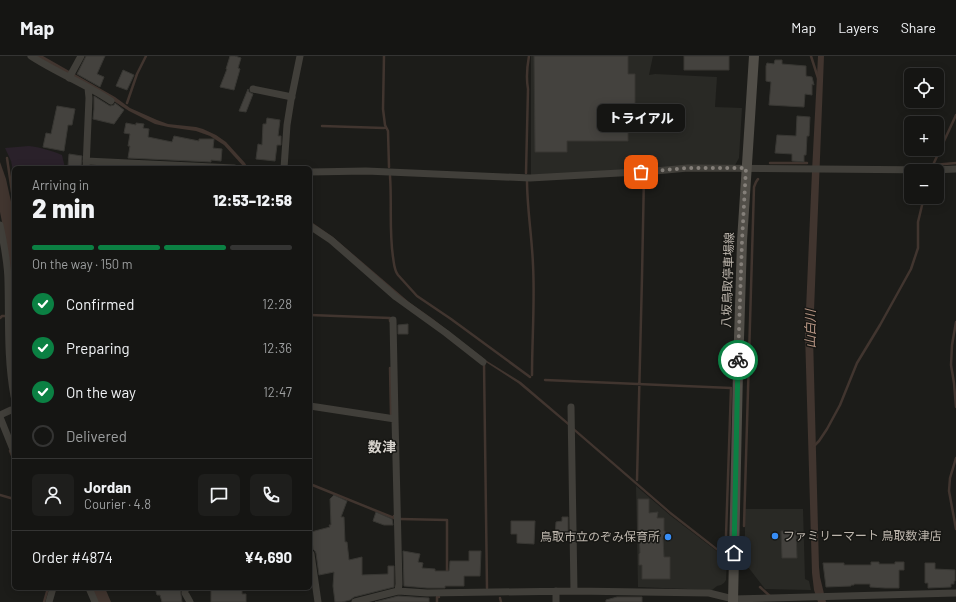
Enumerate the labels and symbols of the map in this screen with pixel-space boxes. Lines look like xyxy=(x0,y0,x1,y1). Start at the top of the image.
callout: トライアル xyxy=(597,104,685,132)
pin xyxy=(624,155,658,189)
street label: 八坂鳥取停車場線 xyxy=(718,232,736,328)
water label: 山白川 xyxy=(802,308,818,349)
courier xyxy=(718,340,758,380)
district label: 数津 xyxy=(368,438,396,455)
place label: ファミリーマート 鳥取数津店 xyxy=(783,528,941,542)
place label: 鳥取市立のぞみ保育所 xyxy=(540,529,660,543)
marker: ファミリーマート 鳥取数津店 xyxy=(770,531,780,541)
marker: 鳥取市立のぞみ保育所 xyxy=(663,532,673,542)
pin xyxy=(717,536,751,570)

